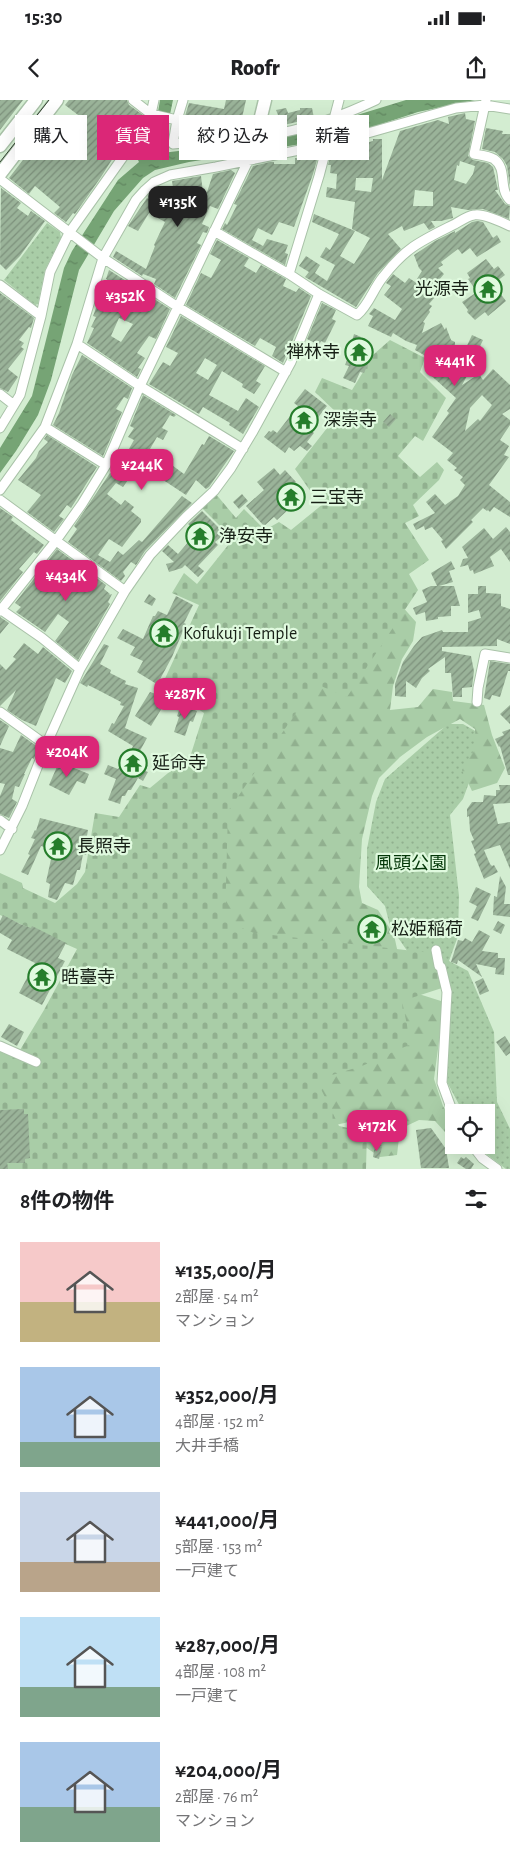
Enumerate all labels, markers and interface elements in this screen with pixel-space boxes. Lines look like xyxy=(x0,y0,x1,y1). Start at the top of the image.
text: 15:30 xyxy=(25,8,63,27)
icon: back xyxy=(20,54,48,82)
icon: share xyxy=(462,54,490,82)
text: Roofr xyxy=(230,57,280,79)
chip: 購入 xyxy=(15,115,87,160)
chip: 賃貸 xyxy=(97,115,169,160)
chip: 絞り込み xyxy=(179,115,287,160)
chip: 新着 xyxy=(297,115,369,160)
pin: ¥135K xyxy=(143,186,213,228)
text: ¥135K xyxy=(159,194,197,210)
temple icon: 光源寺 xyxy=(473,274,503,304)
pin: ¥352K xyxy=(90,280,160,322)
place label: 光源寺 xyxy=(415,280,469,299)
text: ¥352K xyxy=(105,288,145,304)
temple icon: 禅林寺 xyxy=(344,337,374,367)
place label: 禅林寺 xyxy=(286,343,340,362)
pin: ¥441K xyxy=(420,344,490,387)
text: ¥441K xyxy=(435,353,475,369)
temple icon: 深崇寺 xyxy=(289,405,319,435)
place label: 深崇寺 xyxy=(323,411,377,430)
pin: ¥244K xyxy=(107,448,177,491)
text: ¥244K xyxy=(121,457,163,473)
temple icon: 三宝寺 xyxy=(276,482,306,512)
place label: 三宝寺 xyxy=(310,488,364,507)
temple icon: 浄安寺 xyxy=(185,521,215,551)
place label: 浄安寺 xyxy=(219,527,273,546)
pin: ¥434K xyxy=(31,560,101,602)
text: ¥434K xyxy=(46,568,86,584)
temple icon: Kofukuji Temple xyxy=(149,618,179,648)
place label: Kofukuji Temple xyxy=(183,625,297,643)
pin: ¥287K xyxy=(150,678,220,720)
text: ¥287K xyxy=(165,686,205,702)
pin: ¥204K xyxy=(32,736,102,778)
text: ¥204K xyxy=(46,744,88,760)
temple icon: 延命寺 xyxy=(118,748,148,778)
place label: 延命寺 xyxy=(152,753,206,773)
temple icon: 長照寺 xyxy=(43,831,73,861)
place label: 長照寺 xyxy=(77,837,131,856)
park label: 風頭公園 xyxy=(375,854,447,873)
temple icon: 松姫稲荷 xyxy=(357,914,387,944)
place label: 松姫稲荷 xyxy=(391,919,463,939)
temple icon: 晧臺寺 xyxy=(27,962,57,992)
place label: 晧臺寺 xyxy=(61,968,115,987)
map controls xyxy=(445,1104,495,1154)
button: locate xyxy=(445,1104,495,1154)
pin: ¥172K xyxy=(342,1110,412,1152)
text: ¥172K xyxy=(358,1118,396,1134)
icon: filters xyxy=(462,1185,490,1213)
text: 8件の物件 xyxy=(20,1191,114,1212)
text: ¥135,000/月 xyxy=(175,1260,276,1281)
icon: home xyxy=(60,1262,120,1322)
text: 2部屋 · 54 m² xyxy=(175,1289,259,1305)
text: マンション xyxy=(175,1313,255,1329)
text: ¥352,000/月 xyxy=(175,1385,279,1406)
icon: home xyxy=(60,1387,120,1447)
text: 4部屋 · 152 m² xyxy=(175,1414,264,1430)
text: 大井手橋 xyxy=(175,1438,239,1454)
text: ¥441,000/月 xyxy=(175,1510,279,1531)
icon: home xyxy=(60,1512,120,1572)
text: 5部屋 · 153 m² xyxy=(175,1539,262,1555)
text: 一戸建て xyxy=(175,1563,239,1579)
text: ¥287,000/月 xyxy=(175,1635,280,1656)
icon: home xyxy=(60,1637,120,1697)
text: 4部屋 · 108 m² xyxy=(175,1664,266,1680)
text: 一戸建て xyxy=(175,1688,239,1704)
text: ¥204,000/月 xyxy=(175,1760,282,1781)
icon: home xyxy=(60,1762,120,1822)
text: 2部屋 · 76 m² xyxy=(175,1789,258,1805)
text: マンション xyxy=(175,1813,255,1829)

